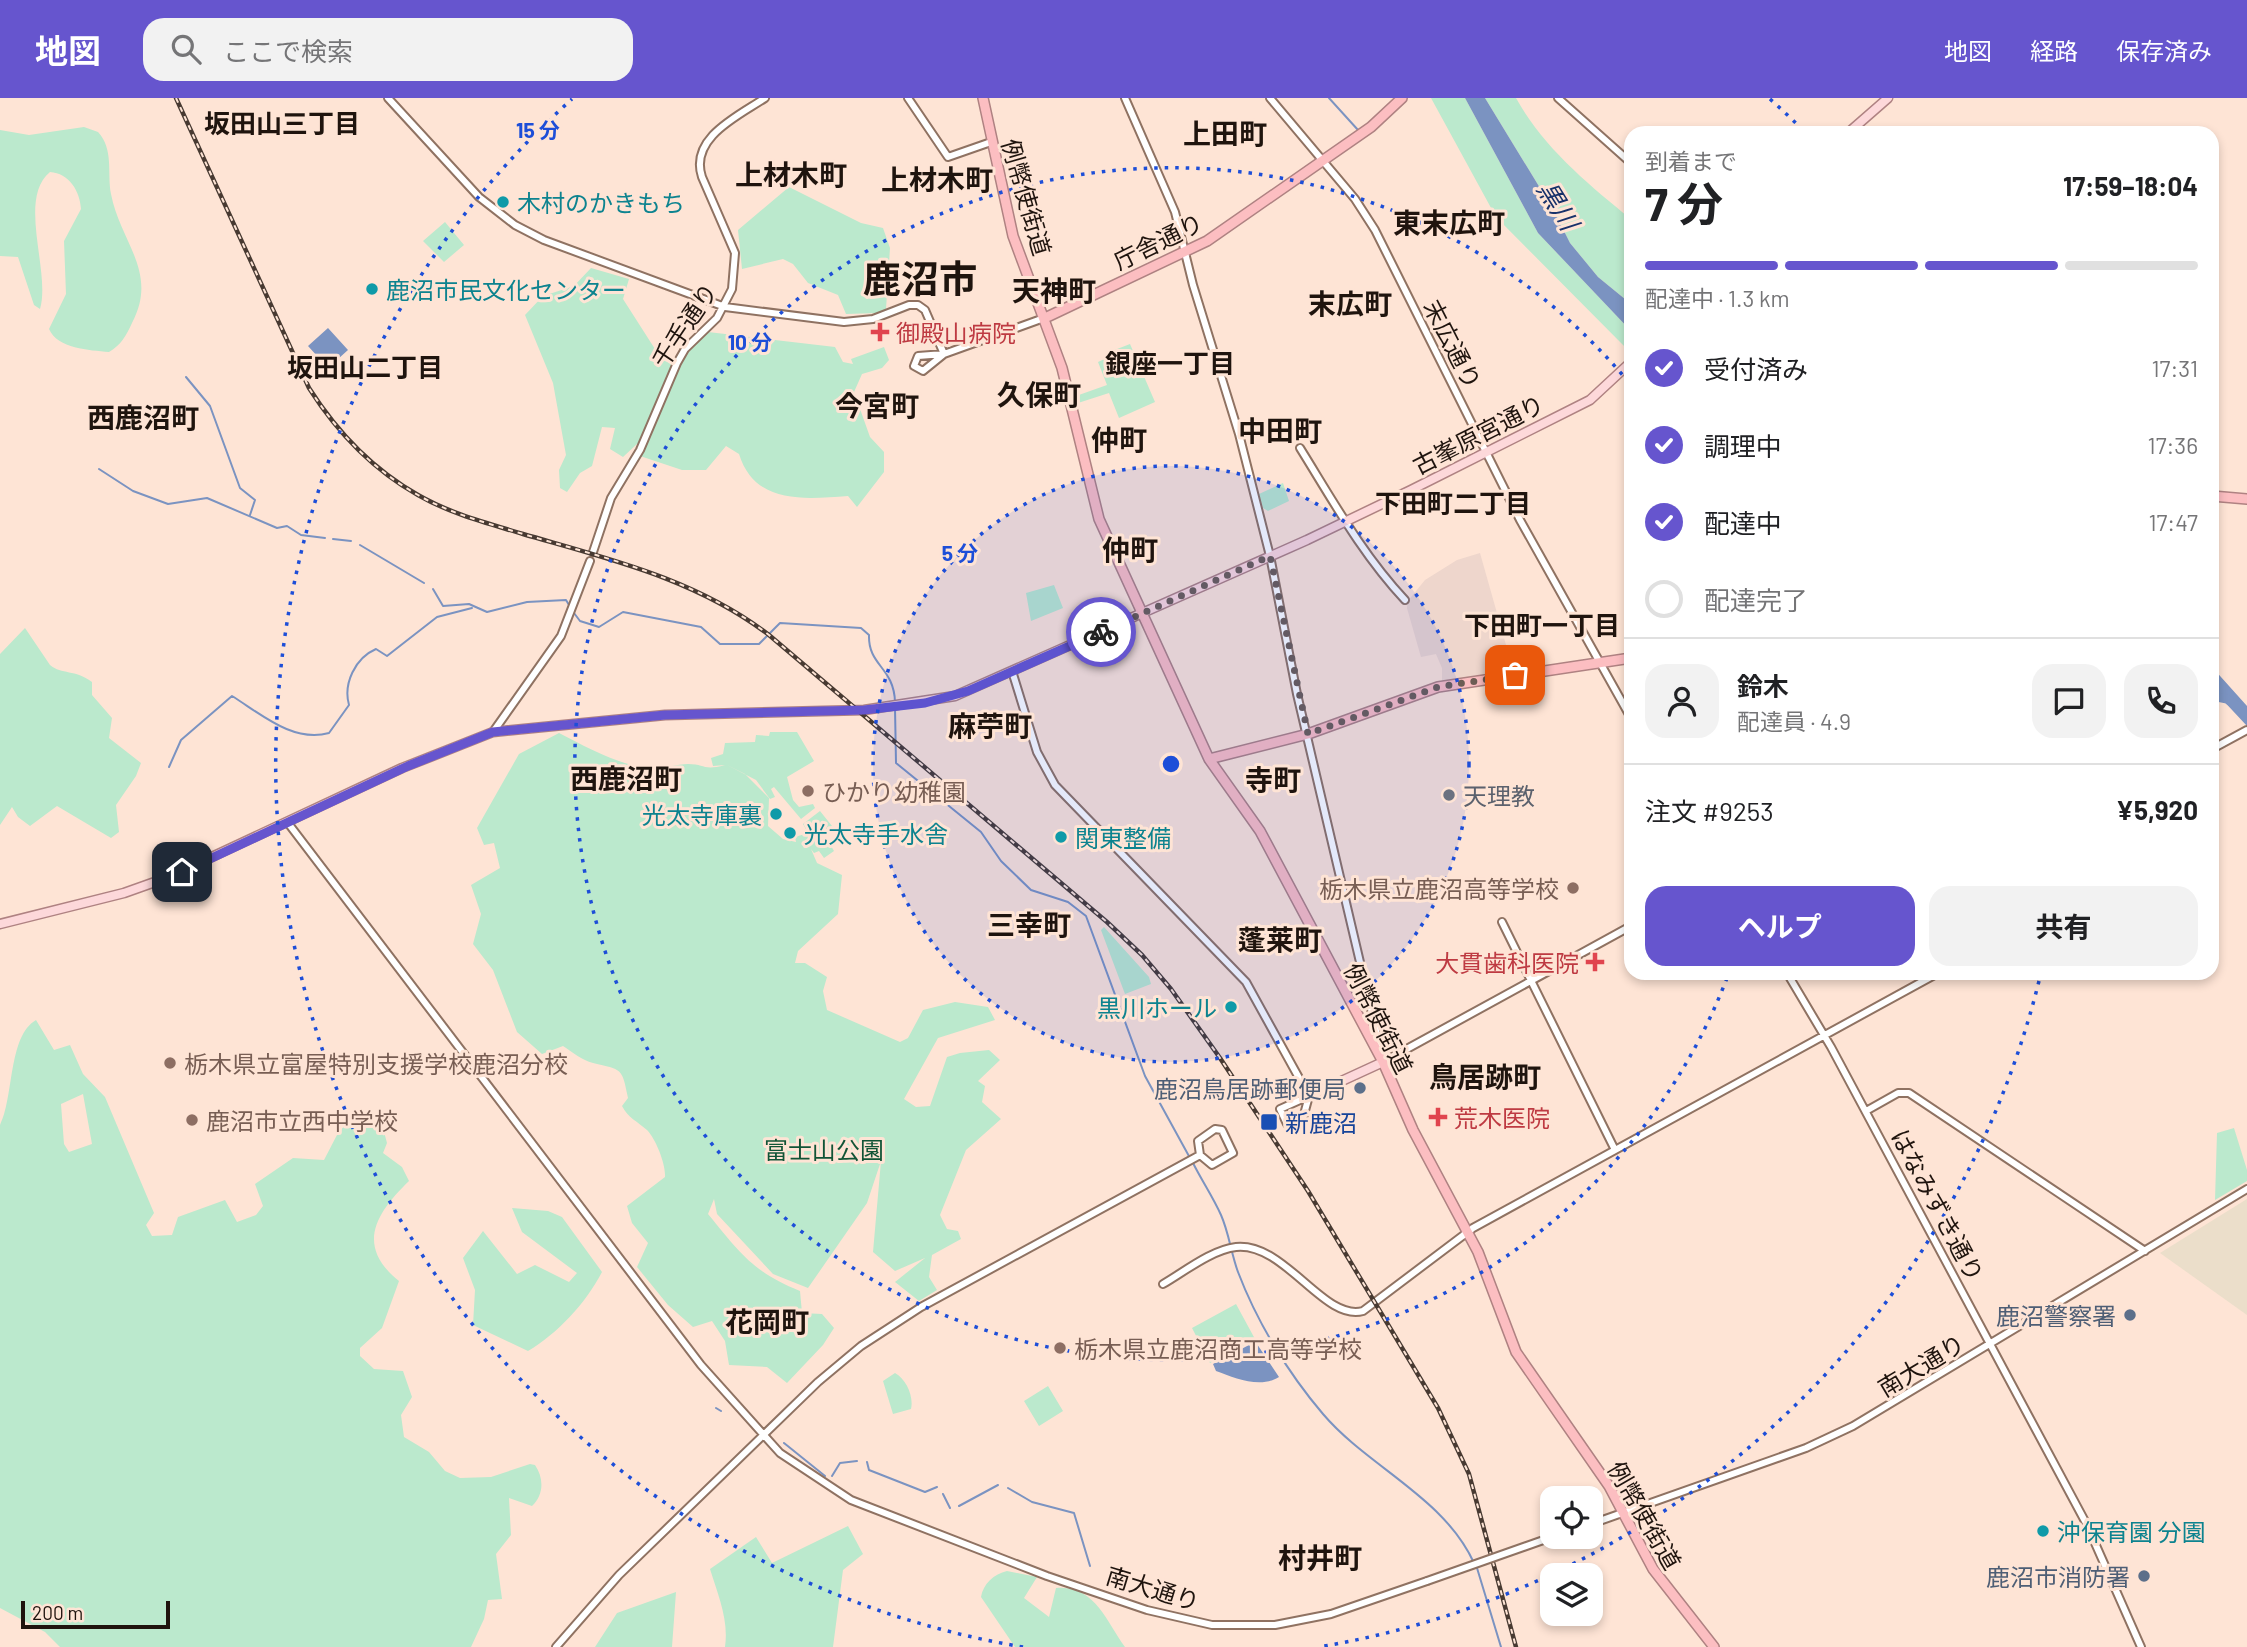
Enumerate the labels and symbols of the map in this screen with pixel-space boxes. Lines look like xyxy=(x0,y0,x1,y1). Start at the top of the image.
district label: 坂田山三丁目 xyxy=(204,107,360,138)
district label: 上田町 xyxy=(1183,116,1267,150)
text: 15 分 xyxy=(516,117,560,142)
street label: 例幣使街道 xyxy=(997,135,1057,259)
district label: 上材木町 xyxy=(735,157,847,191)
district label: 上材木町 xyxy=(881,162,993,196)
water label: 黒川 xyxy=(1532,175,1588,238)
place label: 木村のかきもち xyxy=(517,188,685,217)
marker: 木村のかきもち xyxy=(495,194,511,210)
district label: 東末広町 xyxy=(1393,205,1505,239)
street label: 庁舎通り xyxy=(1109,207,1207,275)
district label: 鹿沼市 xyxy=(863,255,977,301)
district label: 天神町 xyxy=(1012,273,1096,307)
place label: 鹿沼市民文化センター xyxy=(386,275,626,304)
street label: 千手通り xyxy=(645,277,723,373)
marker: 鹿沼市民文化センター xyxy=(364,281,380,297)
district label: 末広町 xyxy=(1308,286,1392,320)
street label: 末広通り xyxy=(1418,295,1488,393)
place label: 御殿山病院 xyxy=(896,318,1016,347)
marker: 御殿山病院 xyxy=(870,322,890,342)
text: 10 分 xyxy=(728,329,772,354)
district label: 銀座一丁目 xyxy=(1105,347,1235,378)
district label: 坂田山二丁目 xyxy=(287,351,443,382)
district label: 久保町 xyxy=(997,377,1081,411)
district label: 今宮町 xyxy=(835,388,919,422)
street label: 古峯原宮通り xyxy=(1407,388,1549,480)
district label: 西鹿沼町 xyxy=(87,400,199,434)
district label: 中田町 xyxy=(1238,413,1322,447)
district label: 仲町 xyxy=(1091,422,1147,456)
district label: 下田町二丁目 xyxy=(1375,487,1531,518)
district label: 仲町 xyxy=(1102,532,1158,566)
text: 5 分 xyxy=(942,540,978,565)
courier xyxy=(1066,597,1136,667)
district label: 下田町一丁目 xyxy=(1464,609,1620,640)
pin xyxy=(1485,645,1545,705)
district label: 麻苧町 xyxy=(948,708,1032,742)
centre of rings xyxy=(1159,752,1183,776)
district label: 西鹿沼町 xyxy=(570,761,682,795)
district label: 寺町 xyxy=(1245,762,1301,796)
place label: ひかり幼稚園 xyxy=(822,777,966,806)
place label: 天理教 xyxy=(1463,781,1535,810)
marker: ひかり幼稚園 xyxy=(800,783,816,799)
marker: 天理教 xyxy=(1441,787,1457,803)
place label: 光太寺庫裏 xyxy=(642,800,762,829)
marker: 光太寺庫裏 xyxy=(768,806,784,822)
place label: 光太寺手水舎 xyxy=(804,819,948,848)
place label: 関東整備 xyxy=(1075,823,1171,852)
marker: 光太寺手水舎 xyxy=(782,825,798,841)
marker: 関東整備 xyxy=(1053,829,1069,845)
pin xyxy=(152,842,212,902)
place label: 栃木県立鹿沼高等学校 xyxy=(1319,874,1559,903)
marker: 栃木県立鹿沼高等学校 xyxy=(1565,880,1581,896)
district label: 三幸町 xyxy=(987,907,1071,941)
district label: 蓬莱町 xyxy=(1238,922,1322,956)
place label: 大貫歯科医院 xyxy=(1435,948,1579,977)
marker: 大貫歯科医院 xyxy=(1585,952,1605,972)
street label: 例幣使街道 xyxy=(1339,958,1419,1078)
place label: 黒川ホール xyxy=(1097,993,1217,1022)
marker: 黒川ホール xyxy=(1223,999,1239,1015)
place label: 栃木県立富屋特別支援学校鹿沼分校 xyxy=(184,1049,568,1078)
marker: 栃木県立富屋特別支援学校鹿沼分校 xyxy=(162,1055,178,1071)
district label: 鳥居跡町 xyxy=(1429,1059,1541,1093)
place label: 鹿沼鳥居跡郵便局 xyxy=(1154,1074,1346,1103)
marker: 鹿沼鳥居跡郵便局 xyxy=(1352,1080,1368,1096)
place label: 荒木医院 xyxy=(1454,1103,1550,1132)
place label: 鹿沼市立西中学校 xyxy=(206,1106,398,1135)
marker: 荒木医院 xyxy=(1428,1107,1448,1127)
place label: 新鹿沼 xyxy=(1285,1108,1357,1137)
marker: 鹿沼市立西中学校 xyxy=(184,1112,200,1128)
marker: 新鹿沼 xyxy=(1259,1112,1279,1132)
street label: はなみずき通り xyxy=(1886,1124,1990,1286)
park label: 富士山公園 xyxy=(764,1135,884,1164)
place label: 鹿沼警察署 xyxy=(1996,1301,2116,1330)
district label: 花岡町 xyxy=(725,1304,809,1338)
marker: 鹿沼警察署 xyxy=(2122,1307,2138,1323)
street label: 南大通り xyxy=(1872,1328,1970,1402)
place label: 栃木県立鹿沼商工高等学校 xyxy=(1074,1334,1362,1363)
marker: 栃木県立鹿沼商工高等学校 xyxy=(1052,1340,1068,1356)
street label: 例幣使街道 xyxy=(1602,1456,1688,1574)
place label: 沖保育園 分園 xyxy=(2057,1517,2206,1546)
marker: 沖保育園 分園 xyxy=(2035,1523,2051,1539)
district label: 村井町 xyxy=(1278,1540,1362,1574)
street label: 南大通り xyxy=(1103,1560,1203,1616)
place label: 鹿沼市消防署 xyxy=(1986,1562,2130,1591)
marker: 鹿沼市消防署 xyxy=(2136,1568,2152,1584)
scale bar xyxy=(21,1598,170,1630)

